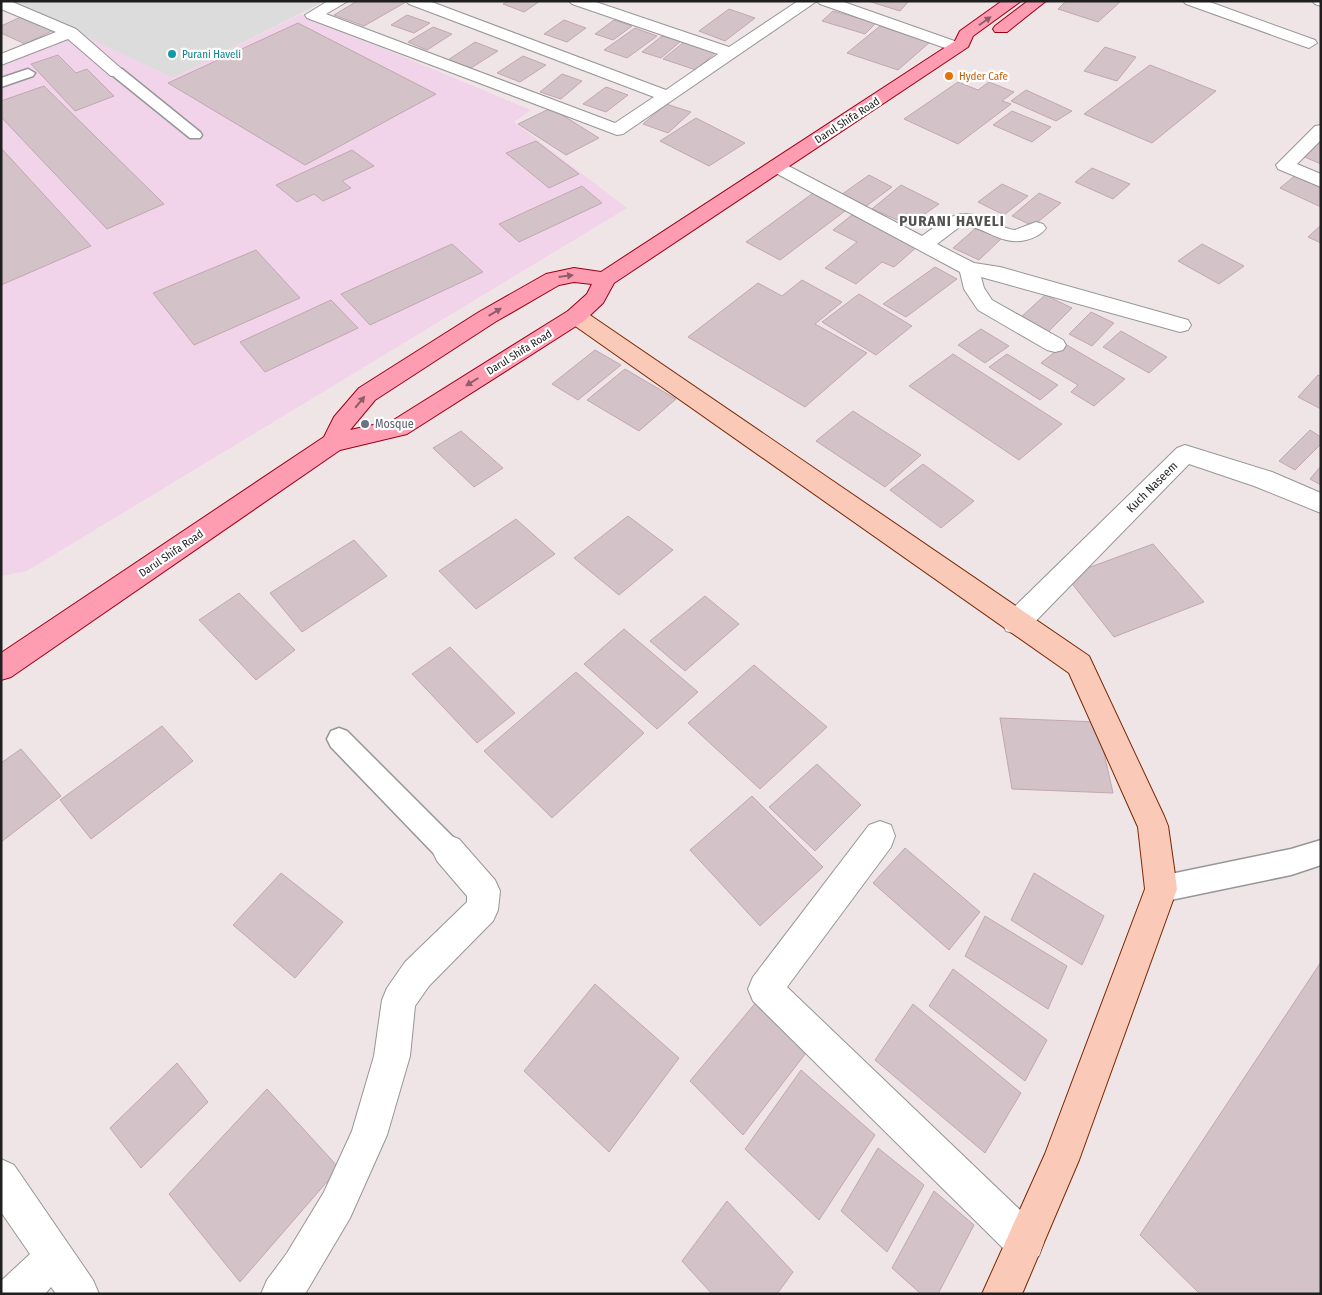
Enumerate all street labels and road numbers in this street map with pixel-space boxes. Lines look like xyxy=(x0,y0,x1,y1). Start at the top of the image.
street label: Darul Shifa Road xyxy=(812,95,882,146)
street label: Darul Shifa Road xyxy=(484,327,554,378)
street label: Kuch Naseem xyxy=(1124,459,1180,515)
street label: Darul Shifa Road xyxy=(137,527,206,580)

